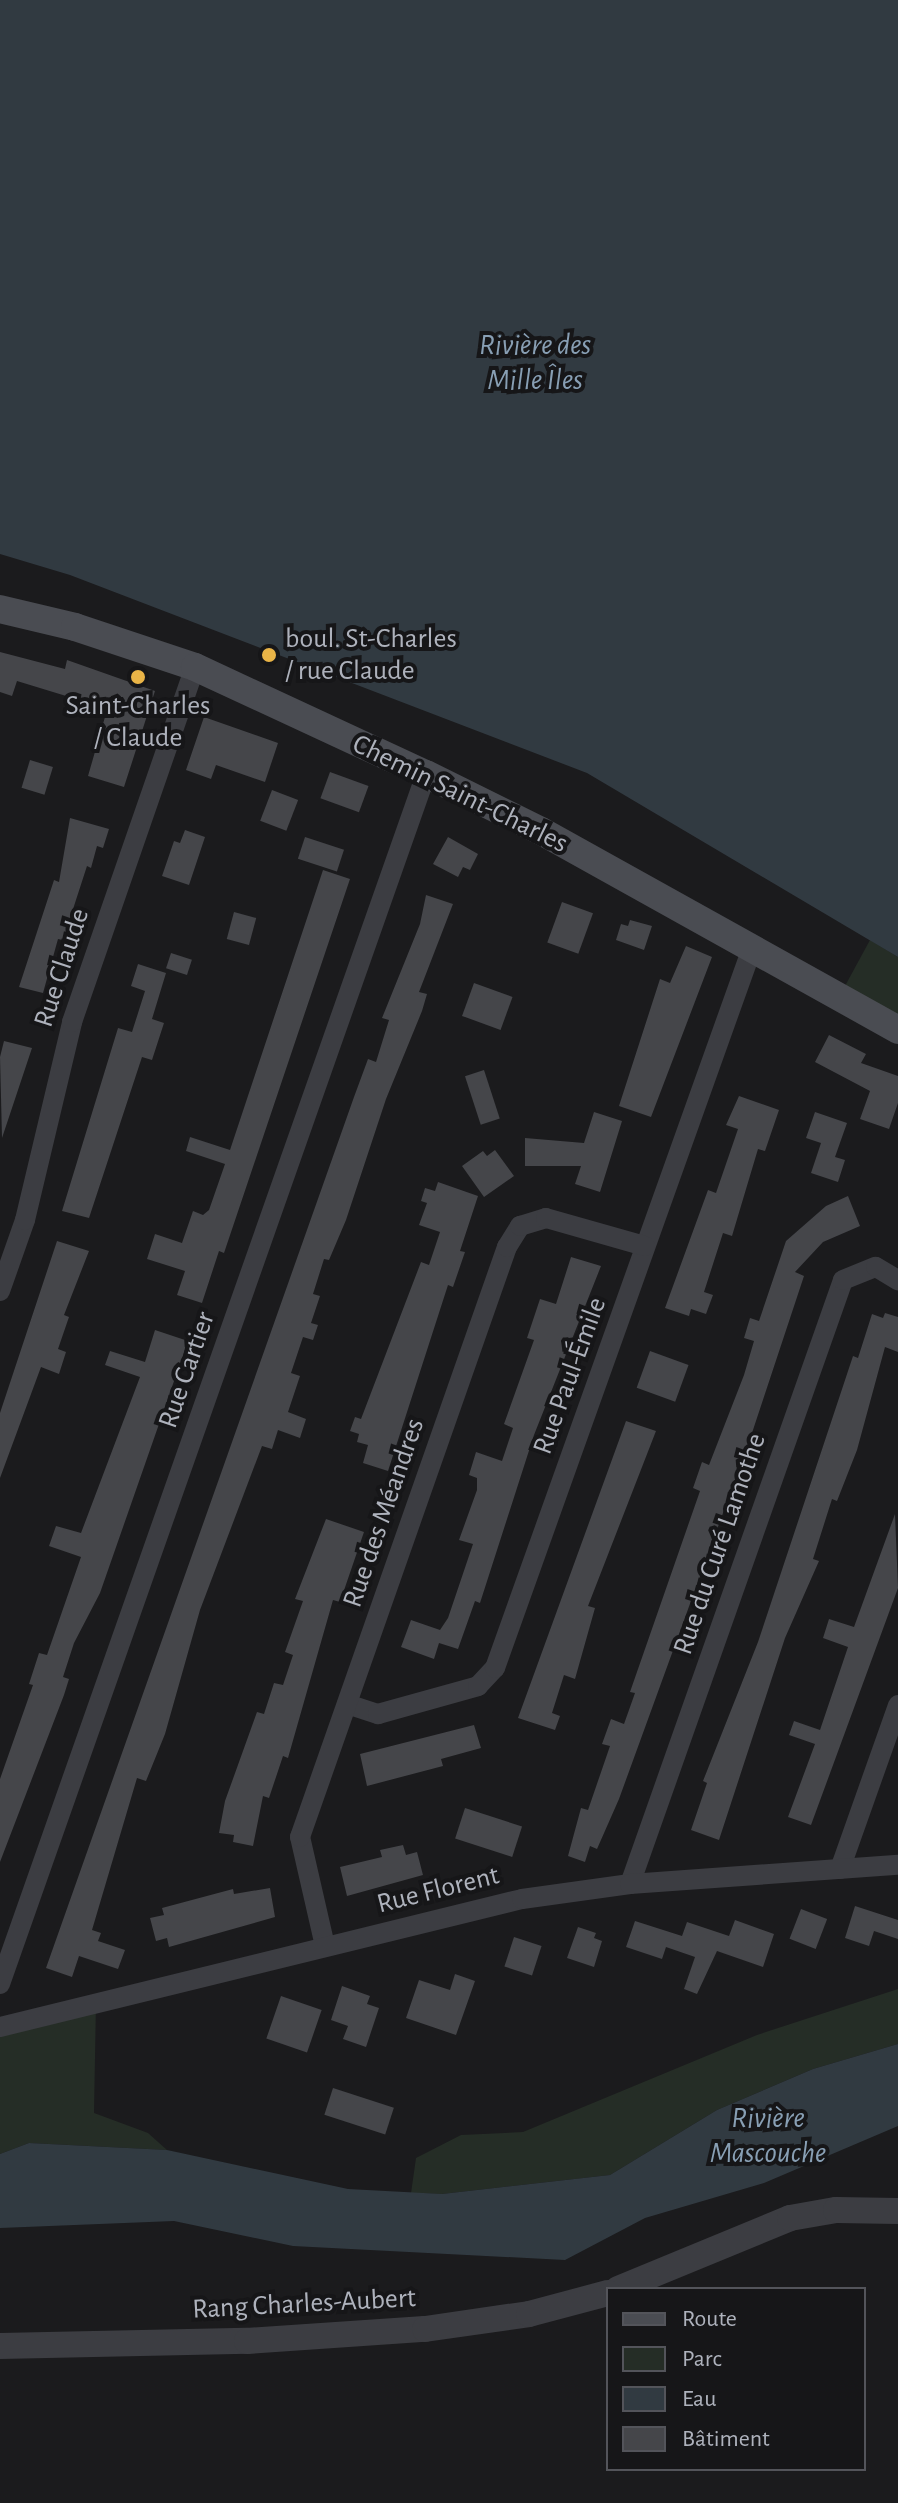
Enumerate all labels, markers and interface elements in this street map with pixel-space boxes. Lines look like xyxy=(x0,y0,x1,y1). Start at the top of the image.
water label: Rivière des Mille Îles xyxy=(479,327,591,398)
place label: boul. St-Charles / rue Claude xyxy=(285,622,457,688)
marker: boul. St-Charles / rue Claude xyxy=(260,646,278,664)
marker: Saint-Charles / Claude xyxy=(129,668,147,686)
place label: Saint-Charles / Claude xyxy=(66,689,210,755)
street label: Chemin Saint-Charles xyxy=(347,727,573,861)
street label: Rue Claude xyxy=(27,904,97,1032)
street label: Rue Paul-Émile xyxy=(526,1293,614,1459)
street label: Rue Cartier xyxy=(151,1307,223,1433)
street label: Rue des Méandres xyxy=(336,1414,432,1612)
street label: Rue du Curé Lamothe xyxy=(666,1429,774,1659)
street label: Rue Florent xyxy=(373,1859,503,1921)
water label: Rivière Mascouche xyxy=(710,2100,826,2170)
street label: Rang Charles-Aubert xyxy=(191,2281,417,2327)
legend xyxy=(606,2287,866,2471)
text: Route xyxy=(682,2307,737,2331)
text: Parc xyxy=(682,2347,722,2371)
text: Eau xyxy=(682,2387,716,2411)
text: Bâtiment xyxy=(682,2427,770,2451)

